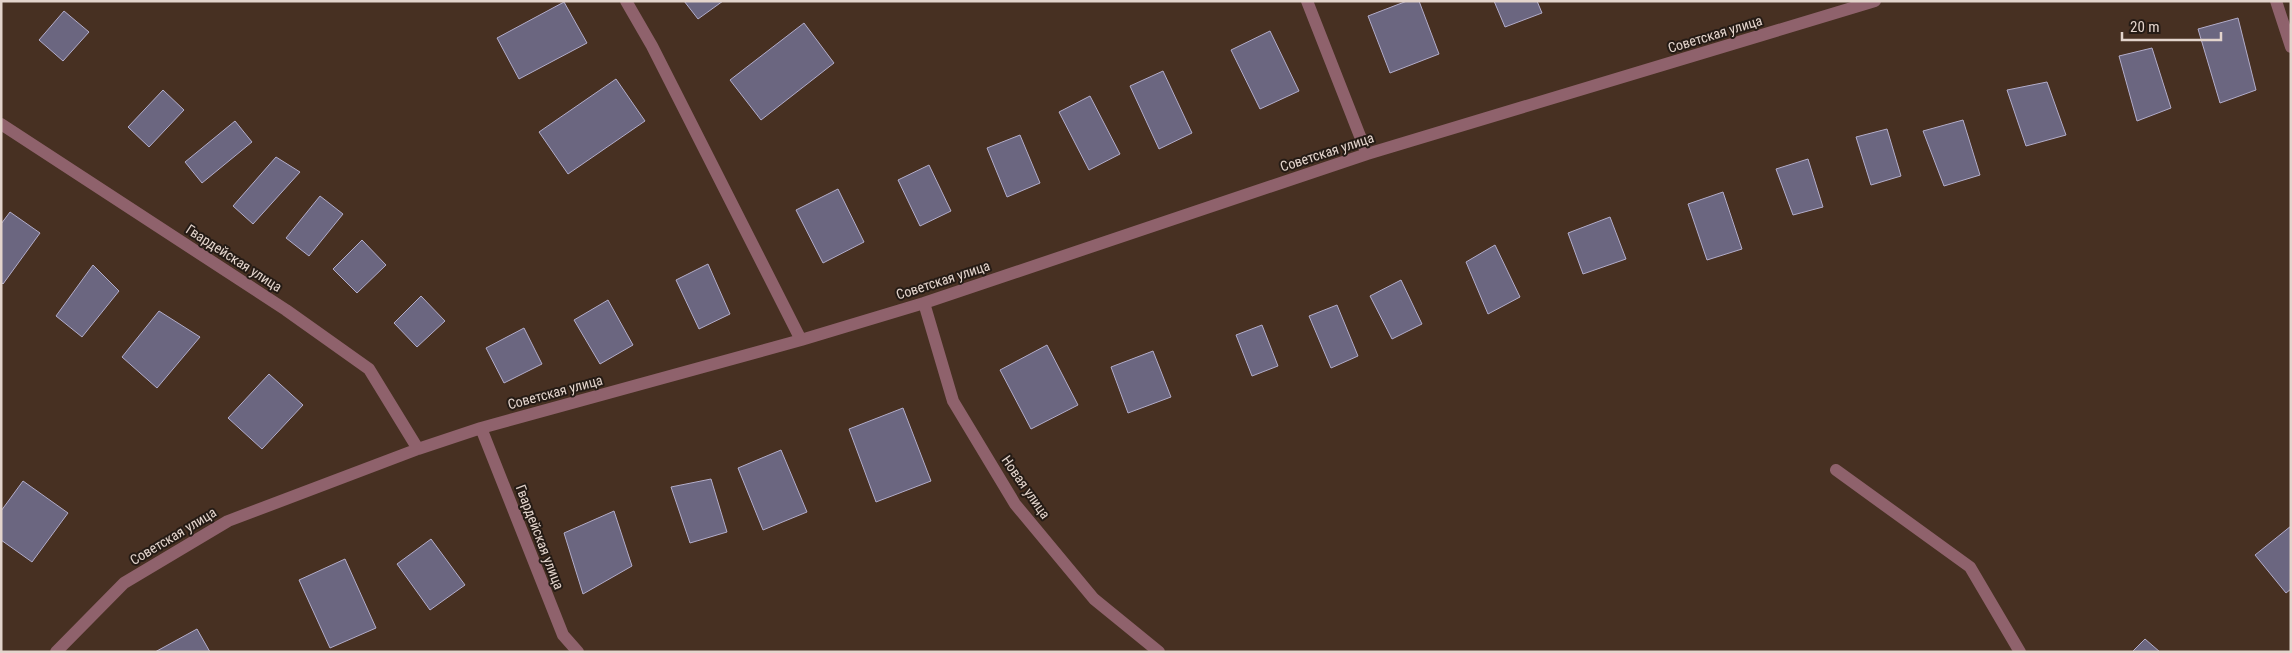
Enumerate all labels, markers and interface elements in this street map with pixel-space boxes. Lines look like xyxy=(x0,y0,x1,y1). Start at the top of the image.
scale bar xyxy=(2122,10,2221,42)
street label: Советская улица xyxy=(1666,12,1764,56)
text: 20 m xyxy=(2130,18,2160,36)
street label: Советская улица xyxy=(1278,129,1376,175)
street label: Гвардейская улица xyxy=(183,221,285,295)
street label: Советская улица xyxy=(894,257,992,303)
street label: Советская улица xyxy=(506,372,604,412)
street label: Новая улица xyxy=(998,452,1054,522)
street label: Гвардейская улица xyxy=(513,482,567,592)
street label: Советская улица xyxy=(127,504,219,568)

